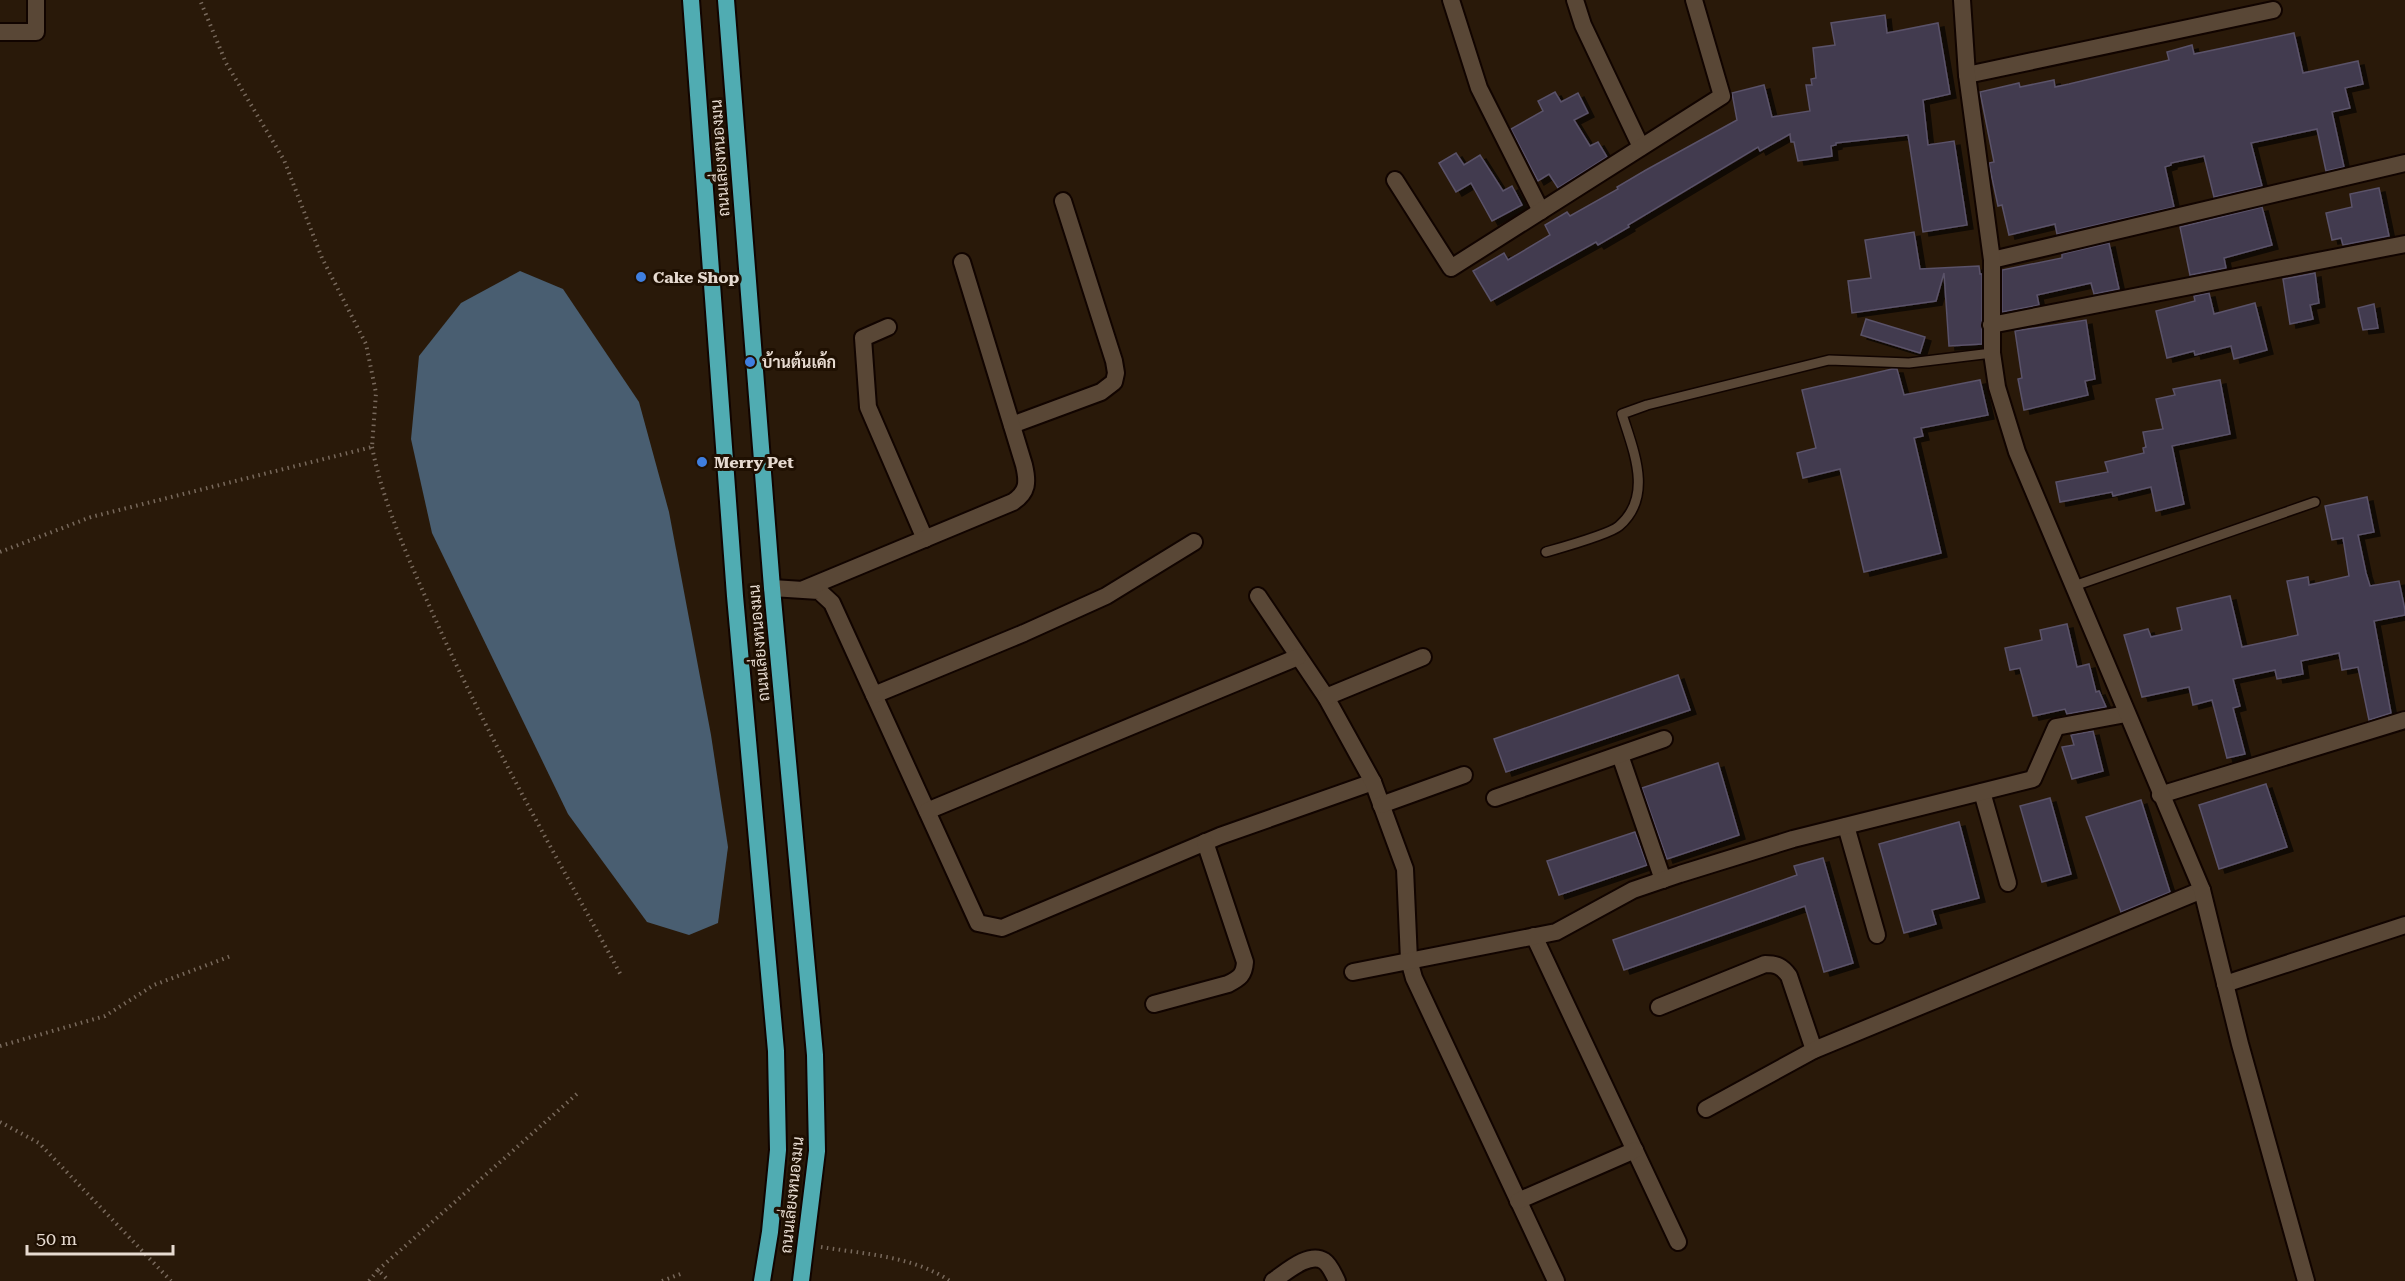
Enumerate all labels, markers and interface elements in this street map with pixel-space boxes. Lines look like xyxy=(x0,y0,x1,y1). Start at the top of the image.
street label: ถนนเลี่ยงหนองมน xyxy=(701,99,734,218)
place label: Cake Shop xyxy=(653,268,740,287)
marker: Cake Shop xyxy=(634,270,648,284)
place label: บ้านต้นเค้ก xyxy=(762,351,836,372)
marker: บ้านต้นเค้ก xyxy=(743,355,757,369)
place label: Merry Pet xyxy=(714,453,794,472)
marker: Merry Pet xyxy=(695,455,709,469)
street label: ถนนเลี่ยงหนองมน xyxy=(739,584,774,703)
street label: ถนนเลี่ยงหนองมน xyxy=(771,1135,808,1254)
scale bar xyxy=(27,1218,172,1256)
text: 50 m xyxy=(36,1228,77,1249)

